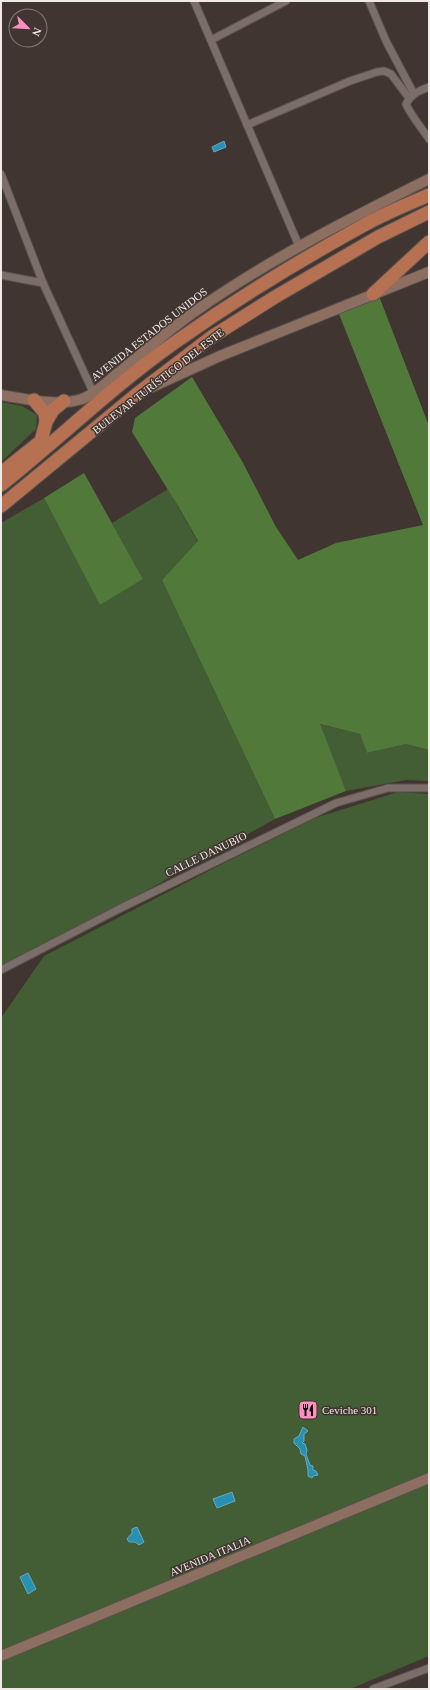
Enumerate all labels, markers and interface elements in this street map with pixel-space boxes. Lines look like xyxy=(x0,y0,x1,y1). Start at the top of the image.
north arrow xyxy=(8,8,48,48)
text: N xyxy=(30,26,44,38)
street label: AVENIDA ESTADOS UNIDOS xyxy=(89,285,209,383)
street label: BULEVAR TURÍSTICO DEL ESTE xyxy=(90,326,226,436)
street label: CALLE DANUBIO xyxy=(163,829,249,879)
restaurant icon: Ceviche 301 xyxy=(297,1399,319,1421)
place label: Ceviche 301 xyxy=(322,1404,377,1416)
street label: AVENIDA ITALIA xyxy=(168,1534,252,1578)

